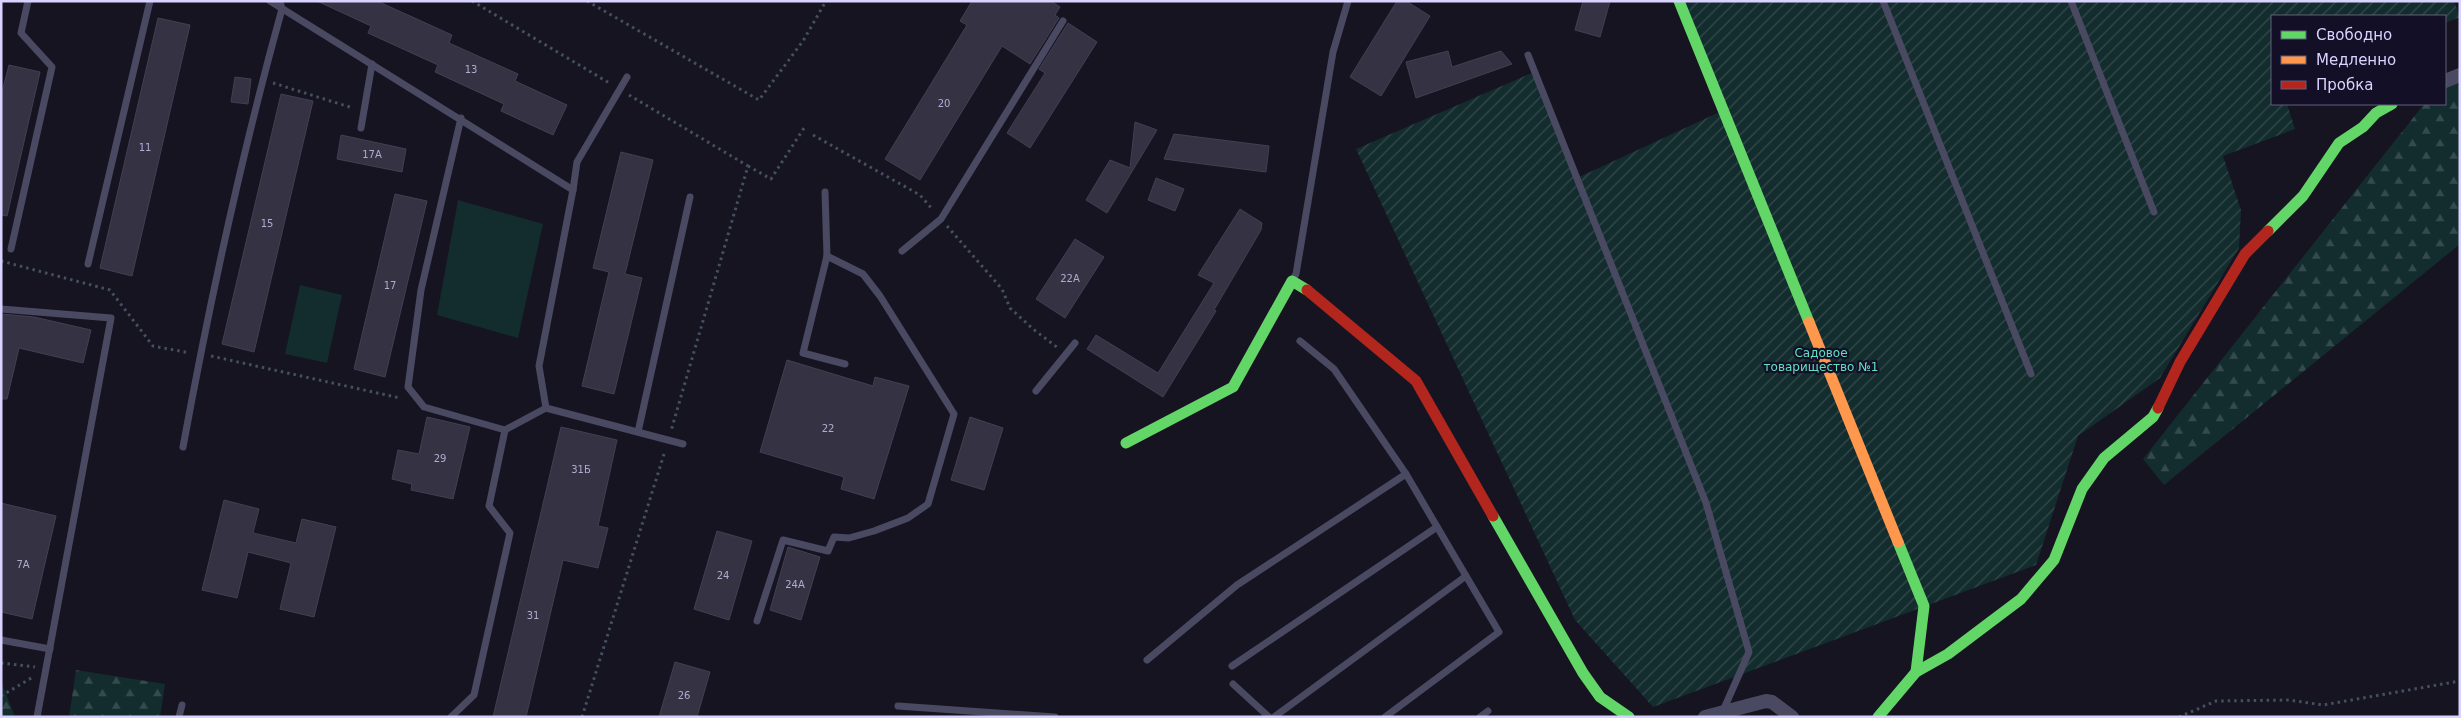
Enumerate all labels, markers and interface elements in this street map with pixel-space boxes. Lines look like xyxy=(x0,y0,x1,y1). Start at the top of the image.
legend xyxy=(2271,15,2446,105)
text: Свободно xyxy=(2316,26,2392,44)
text: Медленно xyxy=(2316,51,2396,69)
house number: 13 xyxy=(465,64,477,75)
text: Пробка xyxy=(2316,76,2373,94)
house number: 20 xyxy=(938,98,950,109)
house number: 11 xyxy=(139,142,151,153)
house number: 17А xyxy=(362,149,382,160)
house number: 15 xyxy=(261,218,273,229)
house number: 22А xyxy=(1060,273,1080,284)
house number: 17 xyxy=(384,280,396,291)
park label: Садовое товарищество №1 xyxy=(1764,346,1878,374)
house number: 22 xyxy=(822,423,834,434)
house number: 29 xyxy=(434,453,446,464)
house number: 31Б xyxy=(571,464,591,475)
house number: 7А xyxy=(16,559,30,570)
house number: 24 xyxy=(717,570,729,581)
house number: 24А xyxy=(785,579,805,590)
house number: 31 xyxy=(527,610,539,621)
house number: 26 xyxy=(678,690,690,701)

